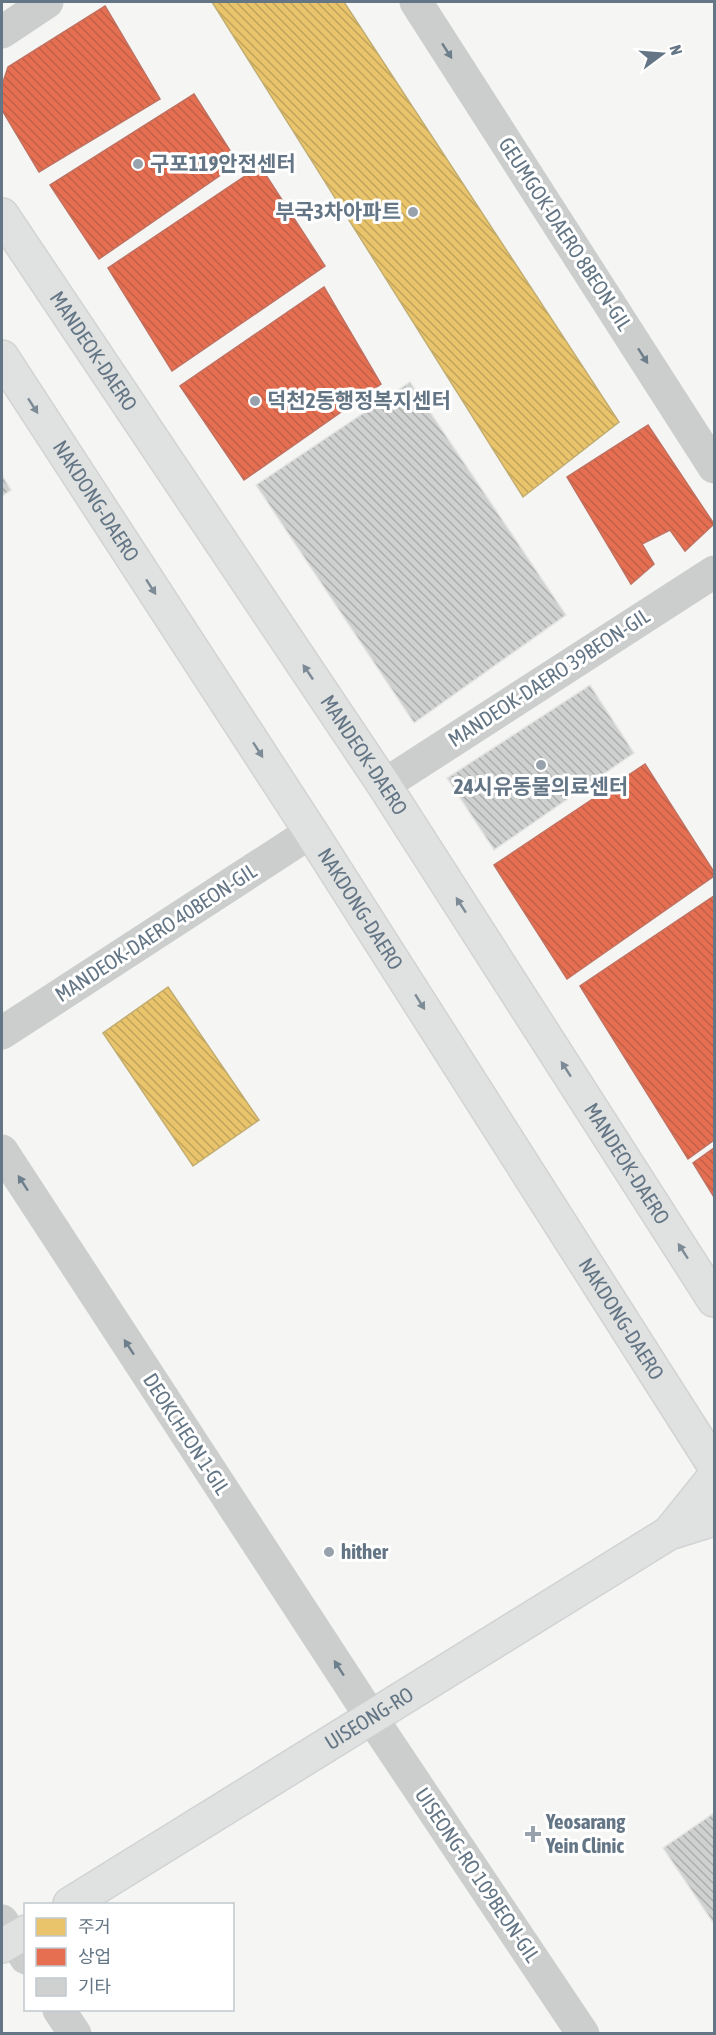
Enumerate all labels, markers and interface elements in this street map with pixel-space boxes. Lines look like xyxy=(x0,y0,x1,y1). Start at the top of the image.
north arrow xyxy=(632,24,692,84)
one-way arrow xyxy=(442,43,453,59)
text: N xyxy=(666,43,686,57)
street label: GEUMGOK-DAERO 8BEON-GIL xyxy=(494,132,637,334)
place label: 구포119안전센터 xyxy=(150,151,296,175)
marker: 구포119안전센터 xyxy=(131,157,145,171)
place label: 부국3차아파트 xyxy=(275,199,401,223)
marker: 부국3차아파트 xyxy=(406,205,420,219)
street label: MANDEOK-DAERO xyxy=(46,286,143,415)
one-way arrow xyxy=(638,348,649,364)
place label: 덕천2동행정복지센터 xyxy=(267,388,451,412)
marker: 덕천2동행정복지센터 xyxy=(248,394,262,408)
one-way arrow xyxy=(28,398,39,414)
street label: NAKDONG-DAERO xyxy=(49,436,145,566)
one-way arrow xyxy=(146,578,157,595)
street label: MANDEOK-DAERO 39BEON-GIL xyxy=(443,603,653,751)
one-way arrow xyxy=(302,664,314,680)
street label: MANDEOK-DAERO xyxy=(316,690,413,819)
one-way arrow xyxy=(252,742,263,758)
marker: 24시유동물의료센터 xyxy=(534,758,548,772)
place label: 24시유동물의료센터 xyxy=(454,774,628,798)
street label: NAKDONG-DAERO xyxy=(313,843,408,974)
street label: MANDEOK-DAERO 40BEON-GIL xyxy=(50,858,260,1006)
one-way arrow xyxy=(456,897,467,913)
one-way arrow xyxy=(414,994,426,1010)
one-way arrow xyxy=(561,1061,572,1077)
street label: MANDEOK-DAERO xyxy=(580,1098,675,1228)
one-way arrow xyxy=(17,1175,28,1192)
one-way arrow xyxy=(678,1243,689,1259)
street label: NAKDONG-DAERO xyxy=(574,1253,669,1384)
one-way arrow xyxy=(123,1339,135,1355)
street label: DEOKCHEON 1-GIL xyxy=(139,1368,235,1498)
place label: hither xyxy=(341,1539,389,1563)
marker: hither xyxy=(322,1545,336,1559)
one-way arrow xyxy=(334,1660,345,1676)
street label: UISEONG-RO xyxy=(320,1682,417,1754)
street label: UISEONG-RO 109BEON-GIL xyxy=(411,1783,545,1966)
place label: Yeosarang Yein Clinic xyxy=(545,1809,626,1857)
marker: Yeosarang Yein Clinic xyxy=(524,1825,542,1843)
legend xyxy=(24,1903,234,2011)
text: 주거 xyxy=(78,1916,111,1937)
text: 상업 xyxy=(78,1946,111,1967)
text: 기타 xyxy=(78,1976,112,1997)

